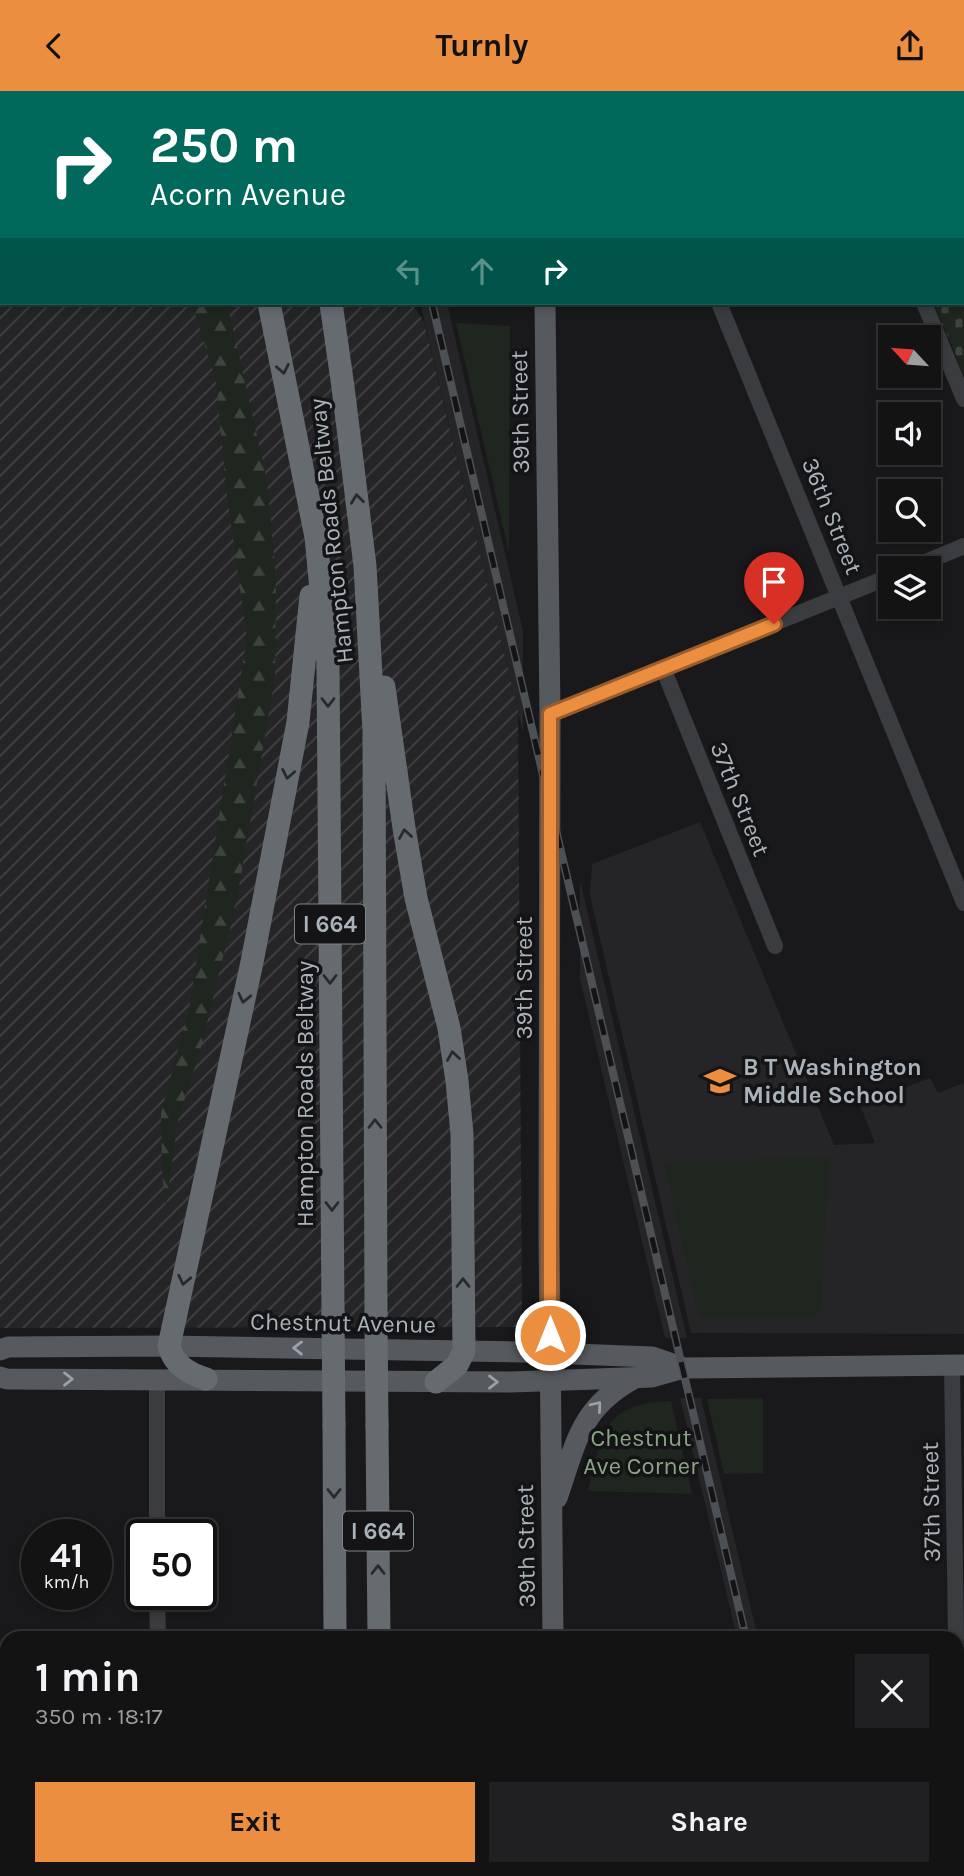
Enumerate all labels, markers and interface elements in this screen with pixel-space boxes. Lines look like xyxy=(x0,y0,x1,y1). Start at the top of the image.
icon: back xyxy=(35,27,73,65)
text: Turnly xyxy=(436,27,528,64)
icon: share xyxy=(891,27,929,65)
text: 250 m xyxy=(150,117,298,174)
icon: right xyxy=(35,119,126,210)
text: Acorn Avenue xyxy=(150,176,346,213)
icon: left xyxy=(390,252,428,290)
icon: ahead xyxy=(463,252,501,290)
icon: right xyxy=(536,252,574,290)
north arrow xyxy=(878,325,942,389)
map controls xyxy=(878,325,941,619)
street label: 39th Street xyxy=(505,350,535,474)
one-way arrow xyxy=(275,363,290,375)
street label: Hampton Roads Beltway xyxy=(303,397,359,665)
button: sound xyxy=(878,402,941,465)
street label: 36th Street xyxy=(796,454,868,578)
button: search xyxy=(878,479,941,542)
one-way arrow xyxy=(349,493,364,505)
pin xyxy=(744,552,804,624)
button: layers xyxy=(878,556,941,619)
icon: arrive xyxy=(755,563,793,601)
one-way arrow xyxy=(320,698,336,708)
street label: 37th Street xyxy=(704,738,776,860)
one-way arrow xyxy=(281,768,296,780)
one-way arrow xyxy=(398,828,413,840)
road number: I 664 xyxy=(295,905,365,943)
street label: 39th Street xyxy=(510,916,538,1040)
street label: Hampton Roads Beltway xyxy=(291,961,319,1227)
one-way arrow xyxy=(322,974,338,985)
one-way arrow xyxy=(238,992,253,1004)
one-way arrow xyxy=(446,1050,461,1062)
place label: B T Washington Middle School xyxy=(743,1053,922,1109)
school or university icon: B T Washington Middle School xyxy=(703,1064,737,1098)
one-way arrow xyxy=(367,1119,383,1129)
one-way arrow xyxy=(324,1202,340,1212)
one-way arrow xyxy=(177,1274,192,1286)
one-way arrow xyxy=(456,1277,471,1288)
position arrow xyxy=(513,1298,587,1372)
street label: Chestnut Avenue xyxy=(250,1307,436,1339)
one-way arrow xyxy=(292,1340,302,1356)
one-way arrow xyxy=(63,1371,74,1387)
one-way arrow xyxy=(489,1374,499,1390)
one-way arrow xyxy=(589,1401,601,1414)
park label: Chestnut Ave Corner xyxy=(583,1424,699,1480)
street label: 37th Street xyxy=(916,1441,946,1563)
street label: 39th Street xyxy=(511,1484,541,1608)
one-way arrow xyxy=(326,1489,342,1499)
road number: I 664 xyxy=(343,1511,413,1551)
speed limit sign: 50 xyxy=(126,1519,217,1610)
text: 41 xyxy=(50,1535,83,1576)
one-way arrow xyxy=(370,1564,386,1575)
text: km/h xyxy=(44,1571,89,1593)
text: 1 min xyxy=(35,1652,140,1702)
button: close xyxy=(855,1654,929,1728)
text: 350 m · 18:17 xyxy=(35,1703,163,1730)
button: Exit xyxy=(35,1782,475,1862)
button: Share xyxy=(489,1782,929,1862)

